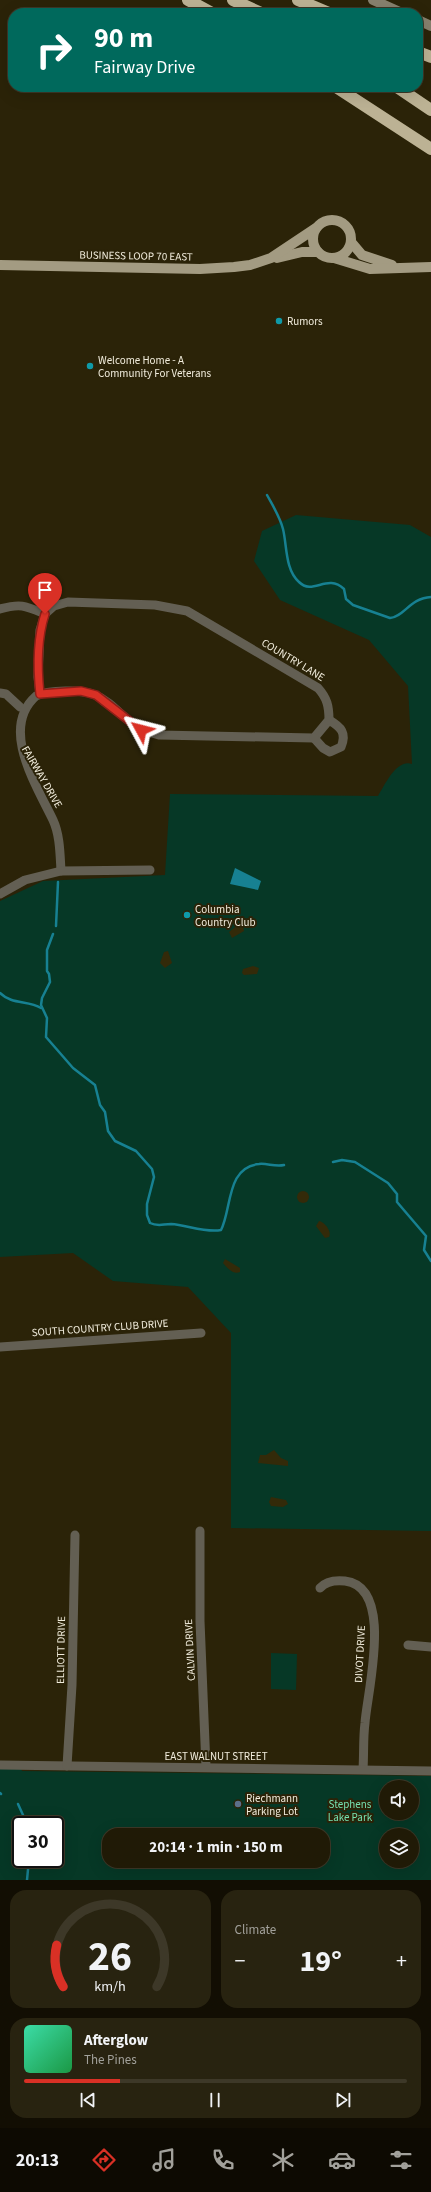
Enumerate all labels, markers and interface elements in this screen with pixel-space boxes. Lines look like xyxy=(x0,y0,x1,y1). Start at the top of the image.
text: 90 m xyxy=(94,18,153,58)
icon: right xyxy=(28,24,80,76)
text: Fairway Drive xyxy=(94,55,195,80)
street label: BUSINESS LOOP 70 EAST xyxy=(79,248,193,264)
place label: Rumors xyxy=(287,314,323,329)
marker: Rumors xyxy=(274,316,284,326)
place label: Welcome Home - A Community For Veterans xyxy=(98,353,211,381)
marker: Welcome Home - A Community For Veterans xyxy=(85,361,95,371)
pin xyxy=(28,573,62,614)
icon: arrive xyxy=(34,579,56,601)
street label: COUNTRY LANE xyxy=(259,635,328,685)
position arrow xyxy=(120,709,162,751)
street label: FAIRWAY DRIVE xyxy=(18,743,66,811)
place label: Columbia Country Club xyxy=(195,902,256,930)
marker: Columbia Country Club xyxy=(182,910,192,920)
street label: SOUTH COUNTRY CLUB DRIVE xyxy=(31,1316,169,1340)
street label: ELLIOTT DRIVE xyxy=(53,1616,69,1684)
street label: CALVIN DRIVE xyxy=(181,1618,199,1681)
street label: DIVOT DRIVE xyxy=(351,1625,369,1683)
street label: EAST WALNUT STREET xyxy=(164,1749,268,1764)
map controls xyxy=(379,1780,419,1868)
button: sound xyxy=(379,1780,419,1820)
place label: Riechmann Parking Lot xyxy=(246,1791,298,1819)
park label: Stephens Lake Park xyxy=(328,1797,373,1825)
marker: Riechmann Parking Lot xyxy=(233,1799,243,1809)
speed limit sign: 30 xyxy=(12,1816,64,1868)
button: layers xyxy=(379,1828,419,1868)
text: 20:14 · 1 min · 150 m xyxy=(149,1837,283,1858)
text: Climate xyxy=(235,1921,276,1939)
text: 26 xyxy=(88,1927,132,1987)
text: 19° xyxy=(299,1940,342,1983)
text: − xyxy=(235,1945,245,1977)
text: + xyxy=(396,1945,407,1977)
text: km/h xyxy=(94,1976,126,1997)
text: Afterglow xyxy=(84,2030,148,2051)
text: The Pines xyxy=(84,2051,137,2069)
icon: previous xyxy=(77,2089,99,2111)
icon: pause xyxy=(204,2089,226,2111)
icon: next xyxy=(332,2089,354,2111)
icon: directions xyxy=(90,2146,118,2174)
icon: music xyxy=(150,2146,178,2174)
icon: phone xyxy=(209,2146,237,2174)
icon: climate xyxy=(269,2146,297,2174)
icon: car xyxy=(328,2146,356,2174)
icon: filters xyxy=(387,2146,415,2174)
text: 20:13 xyxy=(16,2148,59,2173)

